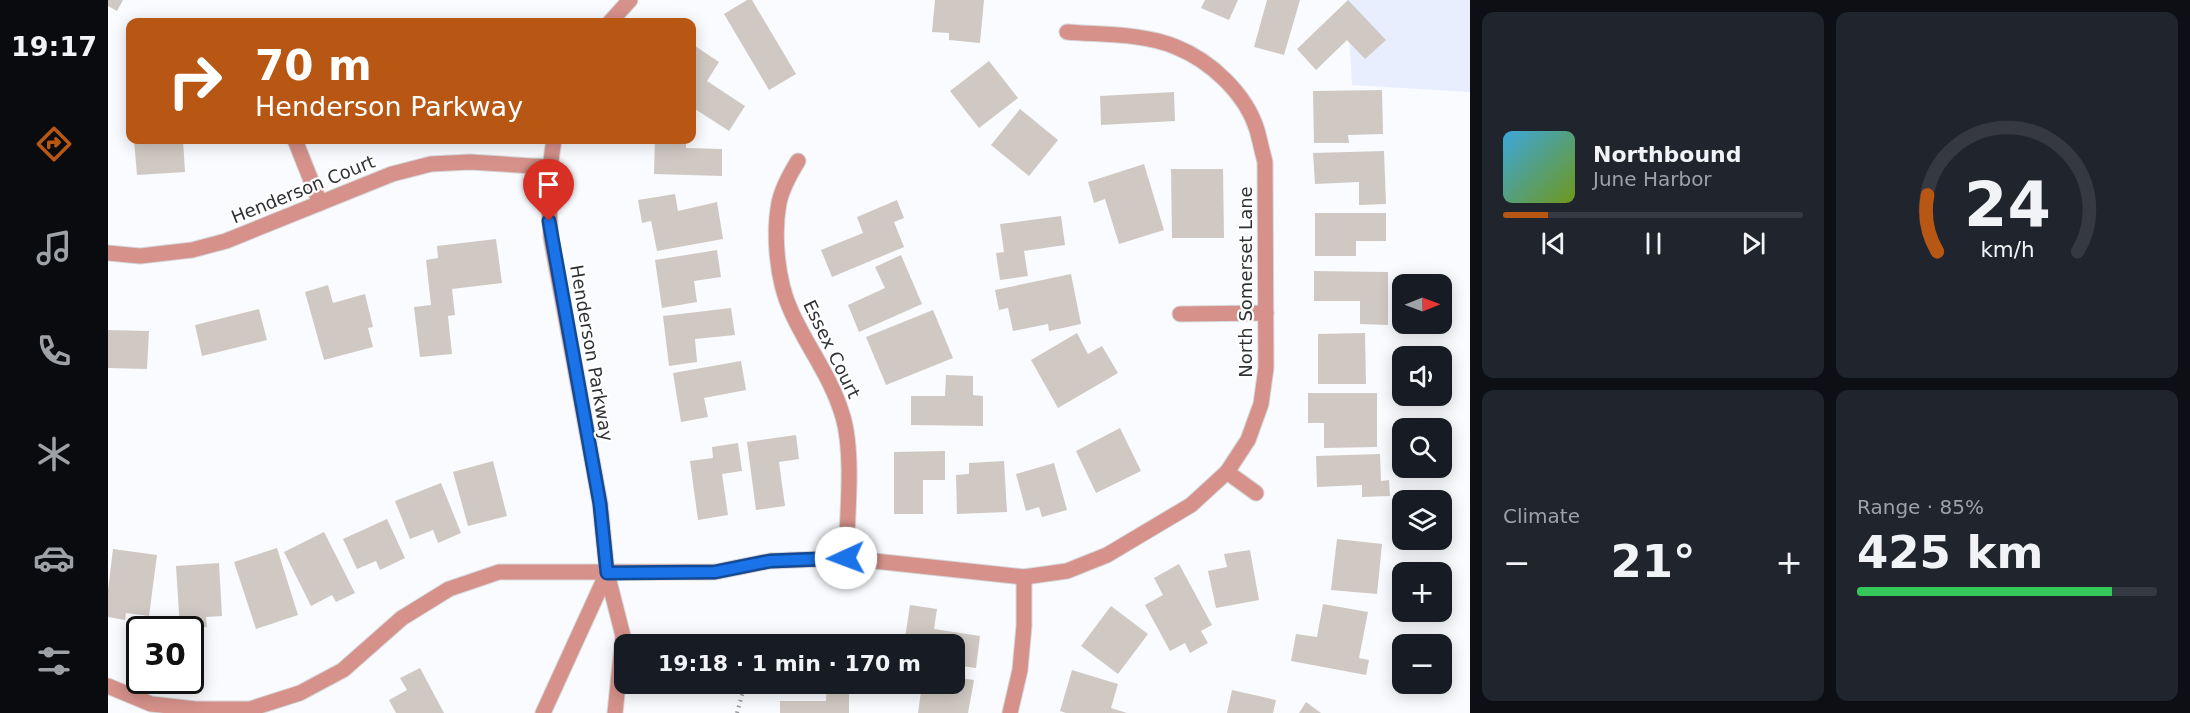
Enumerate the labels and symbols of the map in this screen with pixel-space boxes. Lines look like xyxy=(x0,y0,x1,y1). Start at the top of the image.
street label: Henderson Court xyxy=(228,151,378,227)
pin xyxy=(523,159,574,221)
street label: North Somerset Lane xyxy=(1235,186,1256,378)
street label: Henderson Parkway xyxy=(566,263,618,443)
north arrow xyxy=(1392,274,1452,334)
street label: Essex Court xyxy=(799,296,865,402)
position arrow xyxy=(814,526,878,590)
speed limit sign: 30 xyxy=(126,616,204,694)

